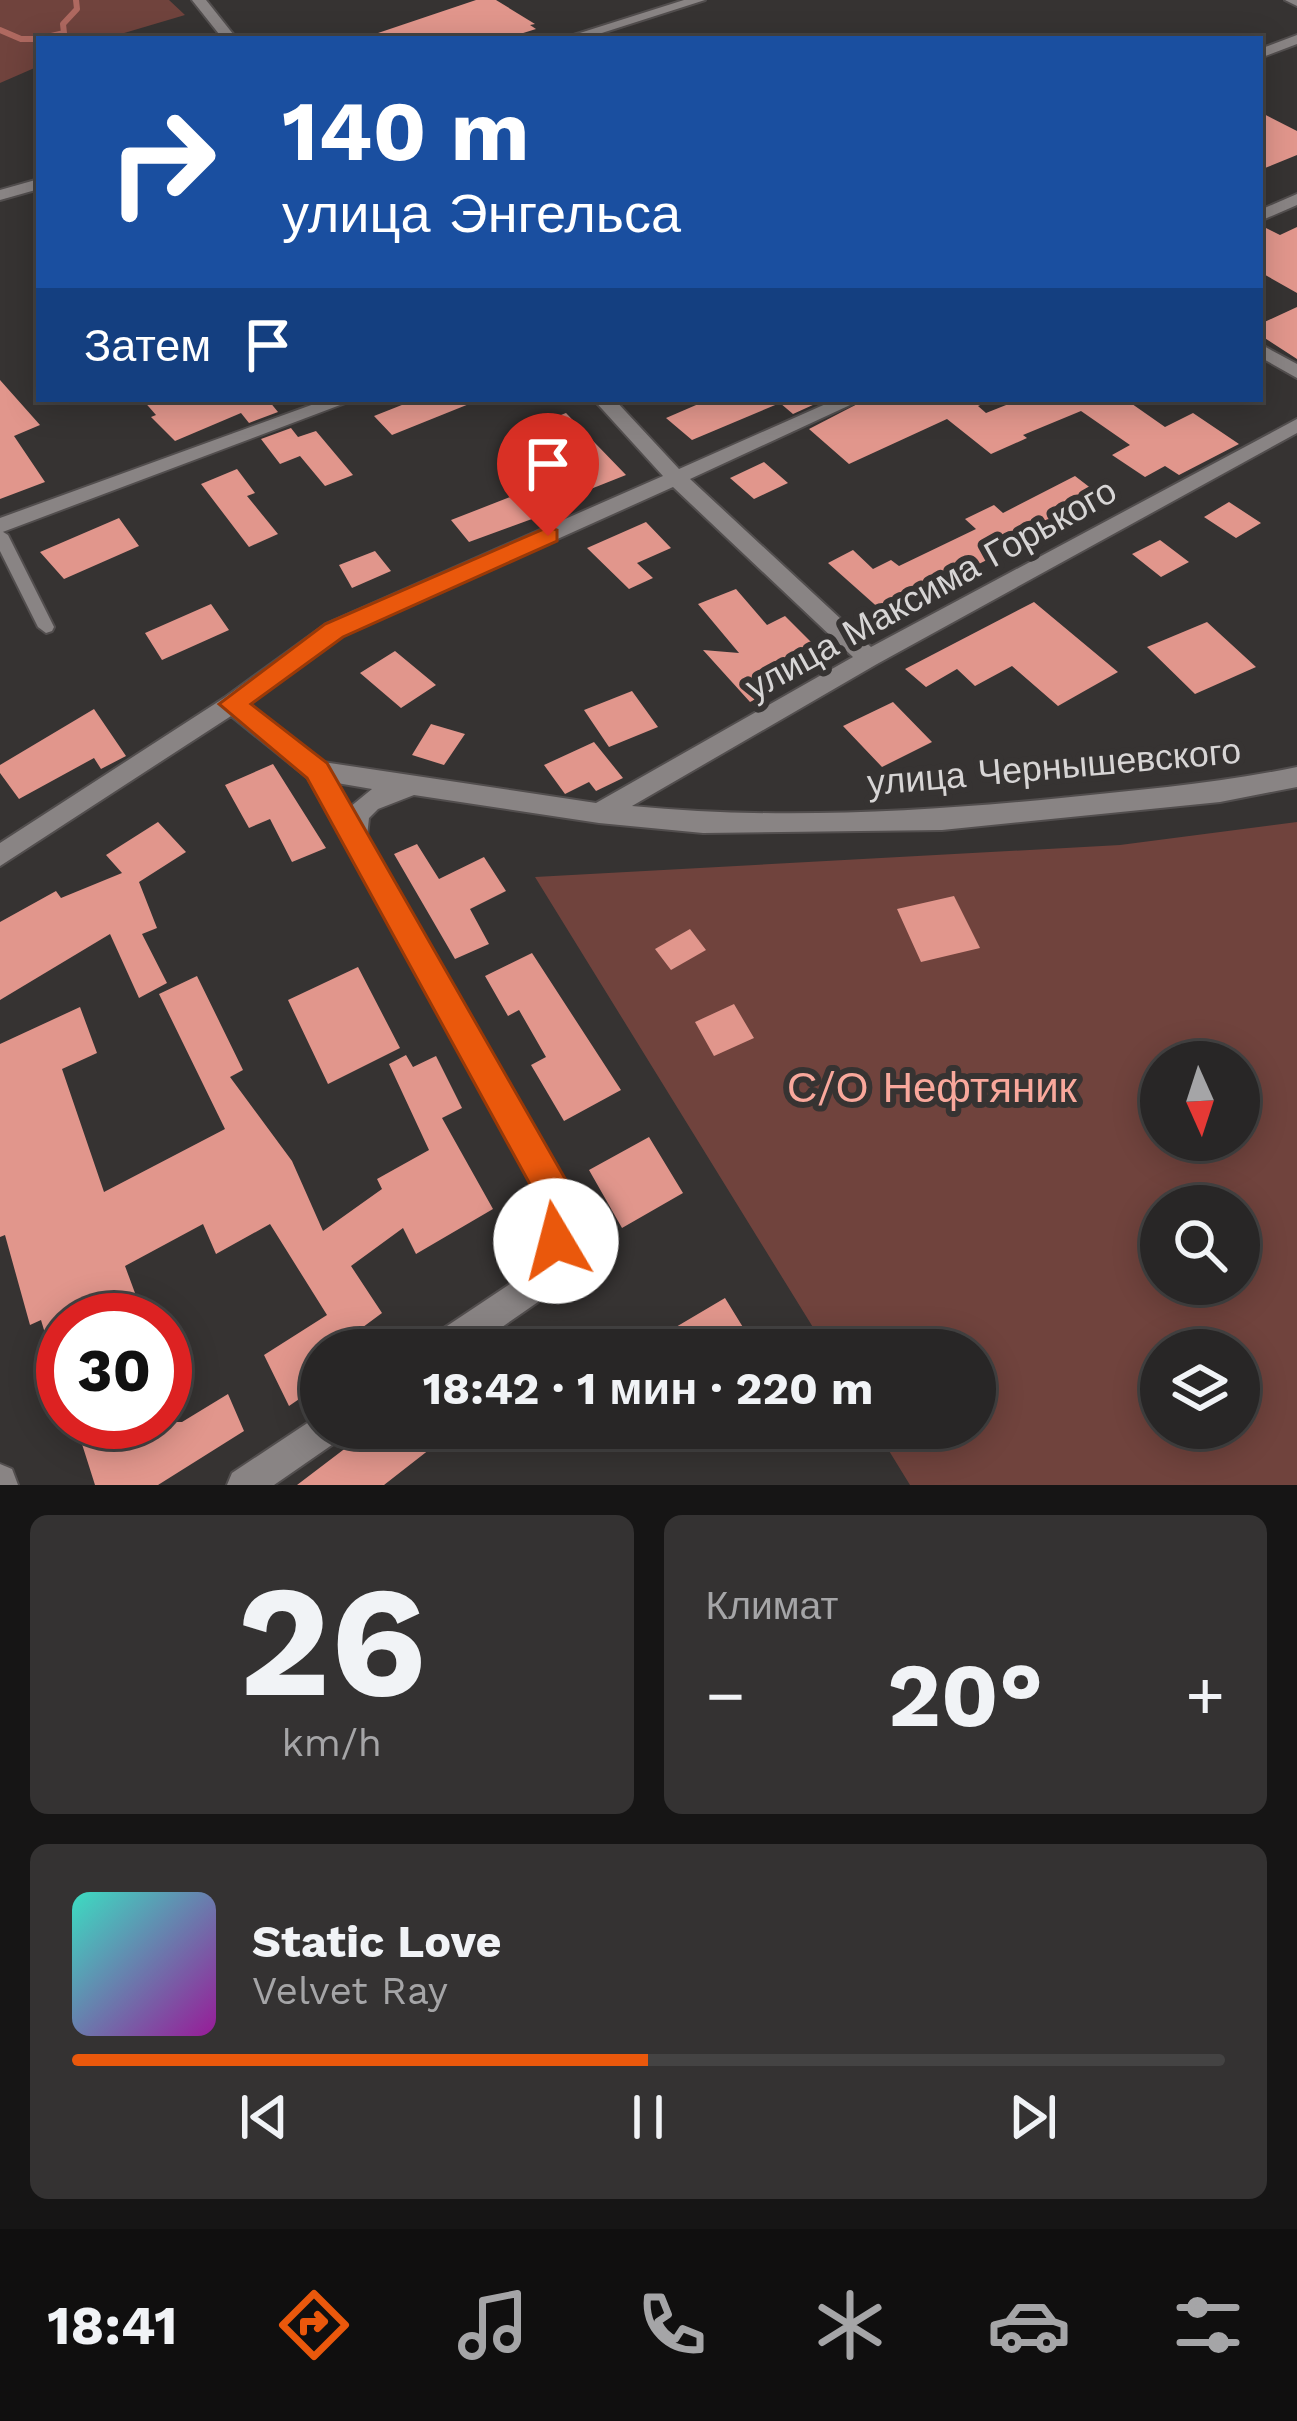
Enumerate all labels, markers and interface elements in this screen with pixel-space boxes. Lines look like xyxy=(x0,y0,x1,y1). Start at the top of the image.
text: 140 m xyxy=(282,82,530,180)
icon: right xyxy=(84,84,240,240)
text: улица Энгельса xyxy=(282,182,681,245)
icon: arrive xyxy=(235,312,301,378)
text: Затем xyxy=(84,319,211,372)
pin xyxy=(497,413,599,536)
icon: arrive xyxy=(515,431,581,497)
street label: улица Максима Горького xyxy=(738,469,1124,709)
street label: улица Чернышевского xyxy=(865,730,1243,804)
north arrow xyxy=(1140,1041,1260,1161)
map controls xyxy=(1140,1041,1260,1449)
park label: С/О Нефтяник xyxy=(787,1063,1078,1112)
position arrow xyxy=(493,1178,619,1304)
button: search xyxy=(1140,1185,1260,1305)
speed limit sign: 30 xyxy=(36,1293,192,1449)
button: layers xyxy=(1140,1329,1260,1449)
text: 18:42 · 1 мин · 220 m xyxy=(423,1362,873,1415)
text: 26 xyxy=(237,1550,426,1733)
text: Климат xyxy=(706,1583,838,1628)
text: 20° xyxy=(887,1642,1043,1748)
text: − xyxy=(706,1657,745,1734)
text: + xyxy=(1185,1657,1225,1734)
text: km/h xyxy=(282,1720,382,1765)
text: Static Love xyxy=(252,1915,502,1968)
text: Velvet Ray xyxy=(252,1968,448,2013)
icon: previous xyxy=(231,2084,297,2150)
icon: pause xyxy=(615,2084,681,2150)
icon: next xyxy=(1000,2084,1066,2150)
icon: directions xyxy=(272,2283,356,2367)
icon: music xyxy=(451,2283,535,2367)
icon: phone xyxy=(630,2283,714,2367)
icon: climate xyxy=(808,2283,892,2367)
icon: car xyxy=(987,2283,1071,2367)
icon: filters xyxy=(1166,2283,1250,2367)
text: 18:41 xyxy=(47,2294,178,2357)

